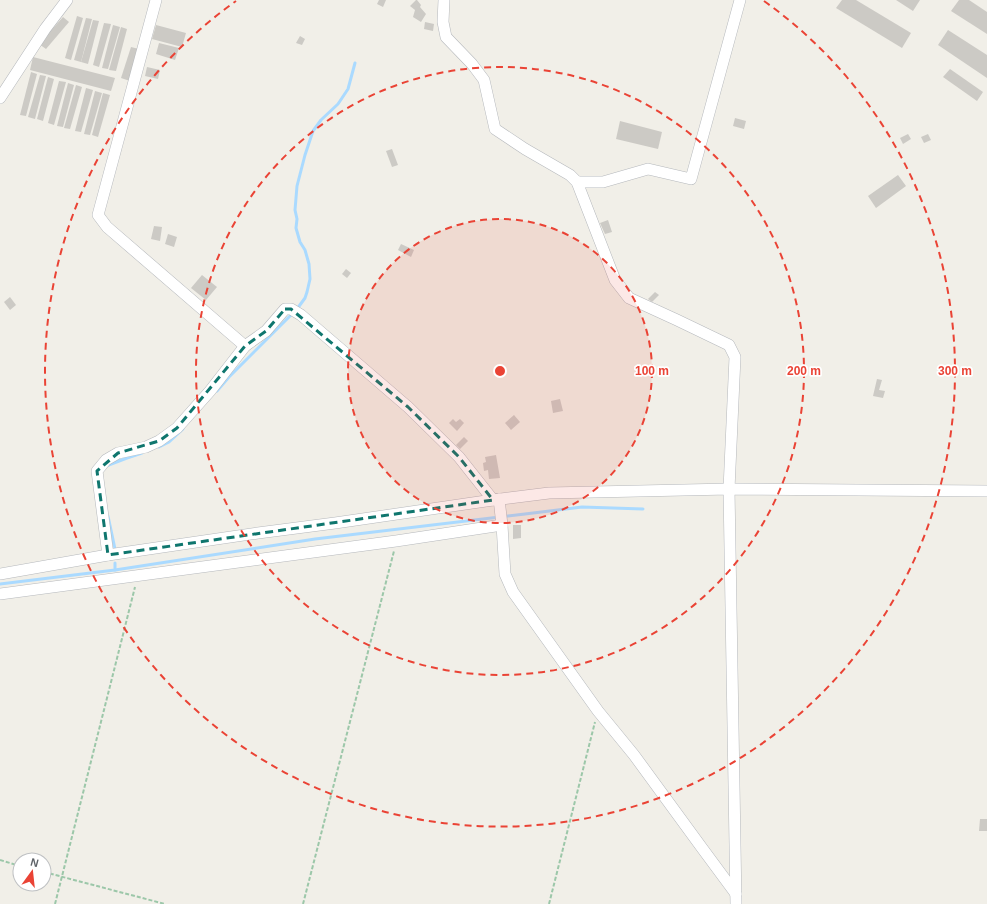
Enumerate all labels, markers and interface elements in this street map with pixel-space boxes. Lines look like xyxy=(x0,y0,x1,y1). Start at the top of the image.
centre of rings xyxy=(493,364,507,378)
text: 100 m xyxy=(635,364,669,378)
text: 200 m xyxy=(787,364,821,378)
text: 300 m xyxy=(938,364,972,378)
north arrow xyxy=(12,852,52,892)
text: N xyxy=(29,856,40,869)

